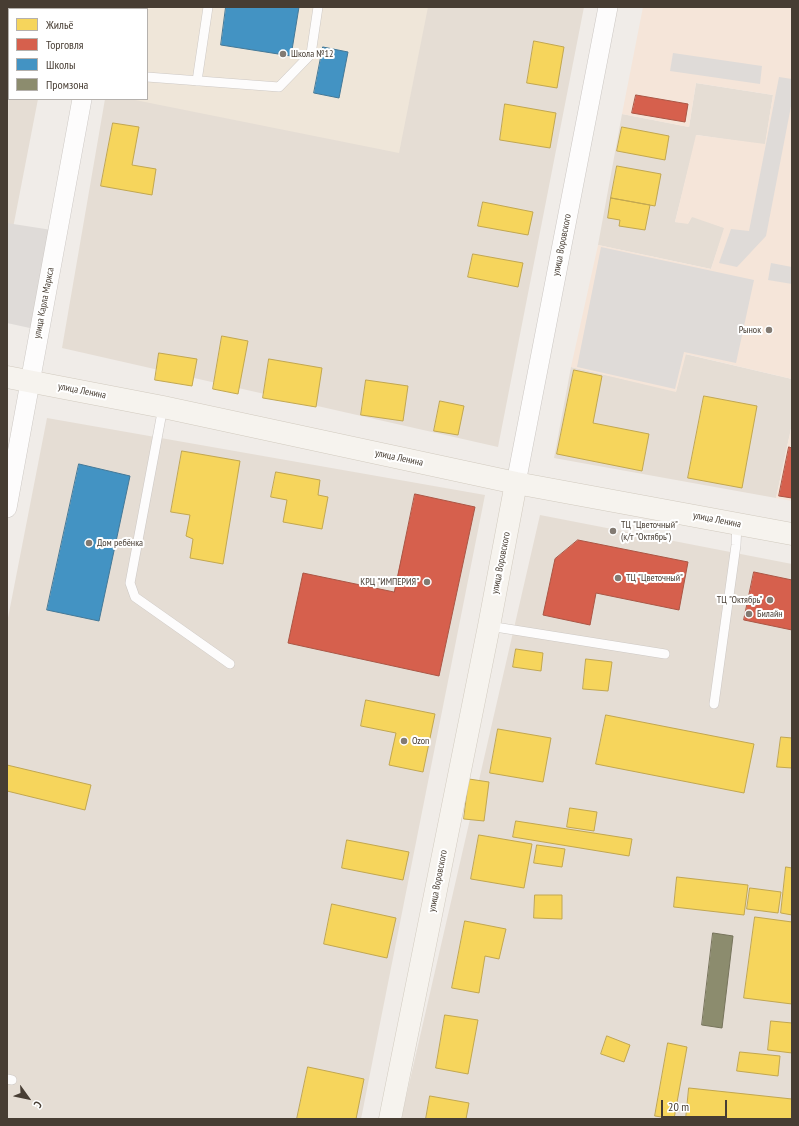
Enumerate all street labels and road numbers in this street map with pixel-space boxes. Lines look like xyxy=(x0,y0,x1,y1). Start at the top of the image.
street label: улица Воровского xyxy=(550,213,574,277)
street label: улица Карла Маркса xyxy=(31,266,57,340)
street label: улица Ленина xyxy=(57,380,107,402)
street label: улица Ленина xyxy=(374,447,424,469)
street label: улица Ленина xyxy=(692,509,742,531)
street label: улица Воровского xyxy=(489,531,513,595)
street label: улица Воровского xyxy=(426,849,450,913)

